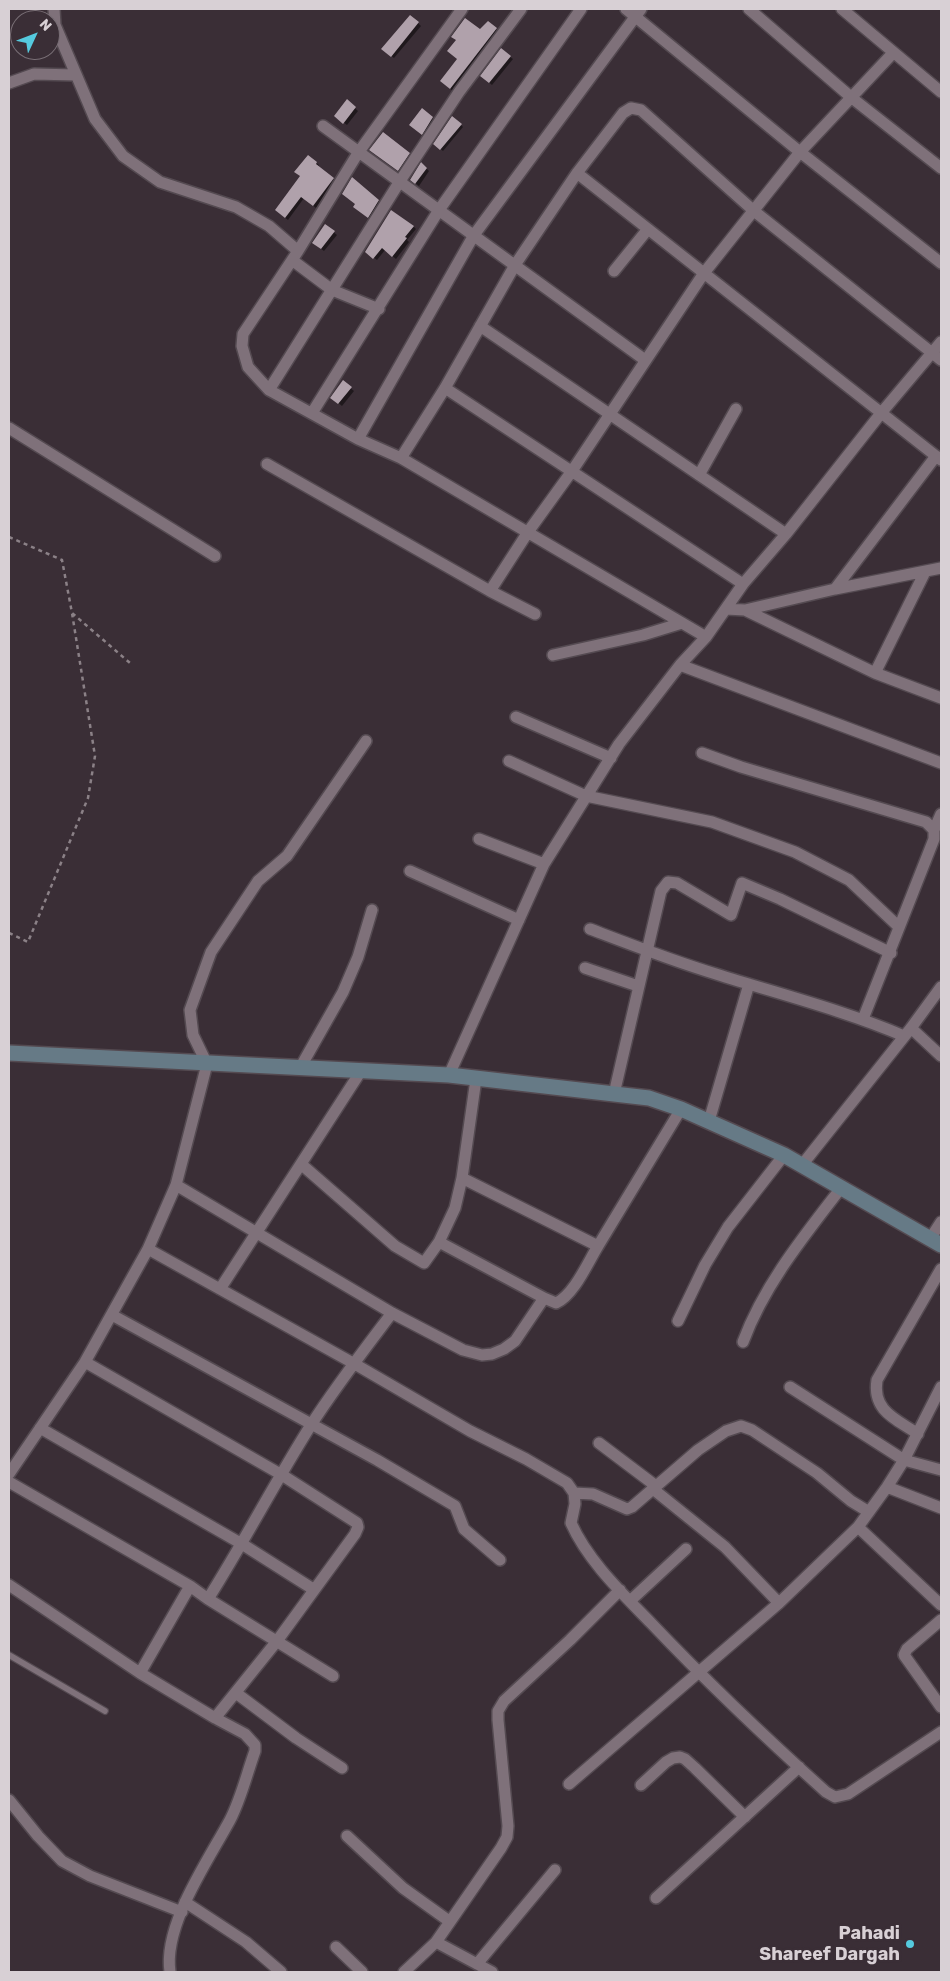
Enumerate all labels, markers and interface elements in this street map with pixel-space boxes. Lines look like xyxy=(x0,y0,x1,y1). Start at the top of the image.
north arrow xyxy=(10,10,60,60)
text: N xyxy=(36,16,55,35)
place label: Pahadi Shareef Dargah xyxy=(759,1923,900,1966)
marker: Pahadi Shareef Dargah xyxy=(904,1938,916,1950)

